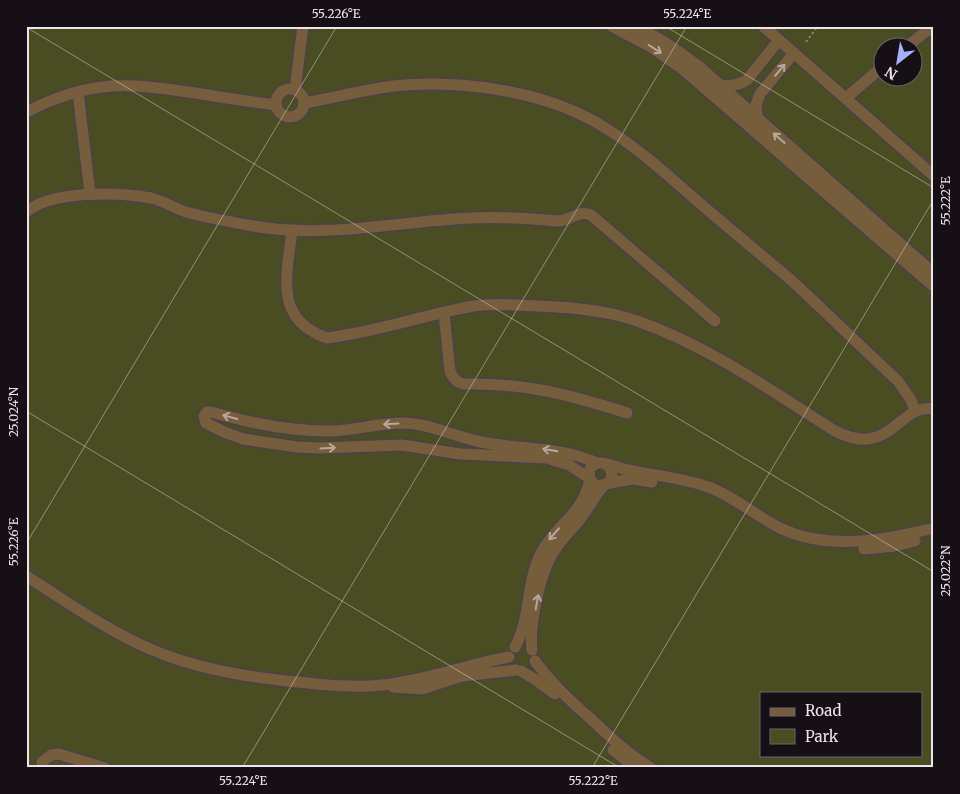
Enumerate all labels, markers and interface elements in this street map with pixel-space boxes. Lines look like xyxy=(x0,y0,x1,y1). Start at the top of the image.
text: 55.226°E xyxy=(312,6,361,21)
text: 55.224°E xyxy=(663,6,711,21)
north arrow xyxy=(872,38,922,88)
one-way arrow xyxy=(648,44,662,54)
text: N xyxy=(882,63,901,84)
one-way arrow xyxy=(774,64,785,77)
one-way arrow xyxy=(772,132,785,144)
text: 55.222°E xyxy=(938,176,953,226)
text: 25.024°N xyxy=(6,386,21,437)
one-way arrow xyxy=(223,412,239,421)
one-way arrow xyxy=(383,419,399,428)
one-way arrow xyxy=(319,443,335,452)
one-way arrow xyxy=(543,445,559,455)
text: 55.226°E xyxy=(6,517,21,566)
one-way arrow xyxy=(549,528,560,541)
text: 25.022°N xyxy=(938,545,953,597)
one-way arrow xyxy=(533,594,543,610)
legend xyxy=(760,692,922,756)
text: Road xyxy=(805,701,841,720)
text: Park xyxy=(805,727,839,746)
text: 55.224°E xyxy=(219,773,267,788)
text: 55.222°E xyxy=(568,773,618,788)

